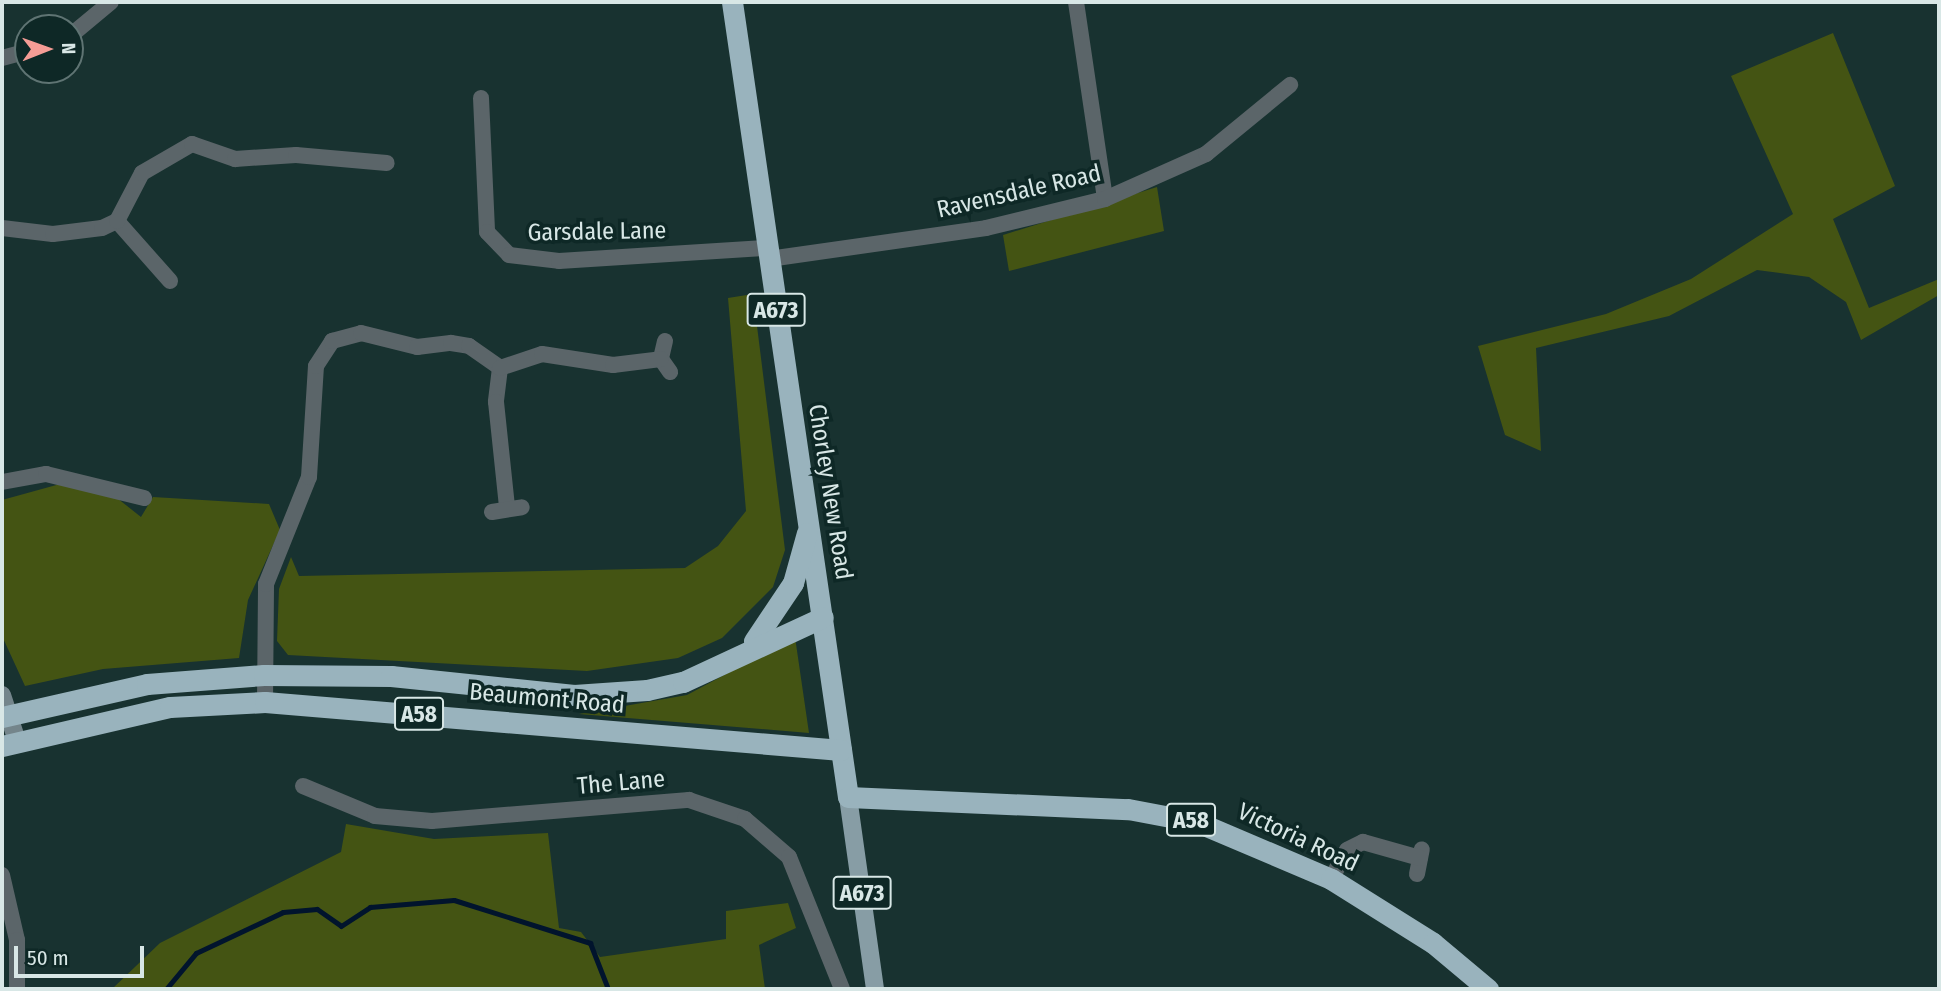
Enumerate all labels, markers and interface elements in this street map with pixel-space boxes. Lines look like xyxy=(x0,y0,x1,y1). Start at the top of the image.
north arrow xyxy=(14,14,84,84)
text: N xyxy=(57,43,80,55)
street label: Ravensdale Road xyxy=(934,159,1104,225)
street label: Garsdale Lane xyxy=(527,216,667,248)
road number: A673 xyxy=(746,290,806,330)
street label: Chorley New Road xyxy=(802,402,858,582)
street label: Beaumont Road xyxy=(468,678,626,720)
road number: A58 xyxy=(393,694,445,734)
street label: The Lane xyxy=(576,765,666,801)
street label: Victoria Road xyxy=(1233,797,1363,879)
road number: A58 xyxy=(1165,800,1217,840)
road number: A673 xyxy=(832,874,892,912)
scale bar xyxy=(18,932,147,976)
text: 50 m xyxy=(27,945,69,971)

